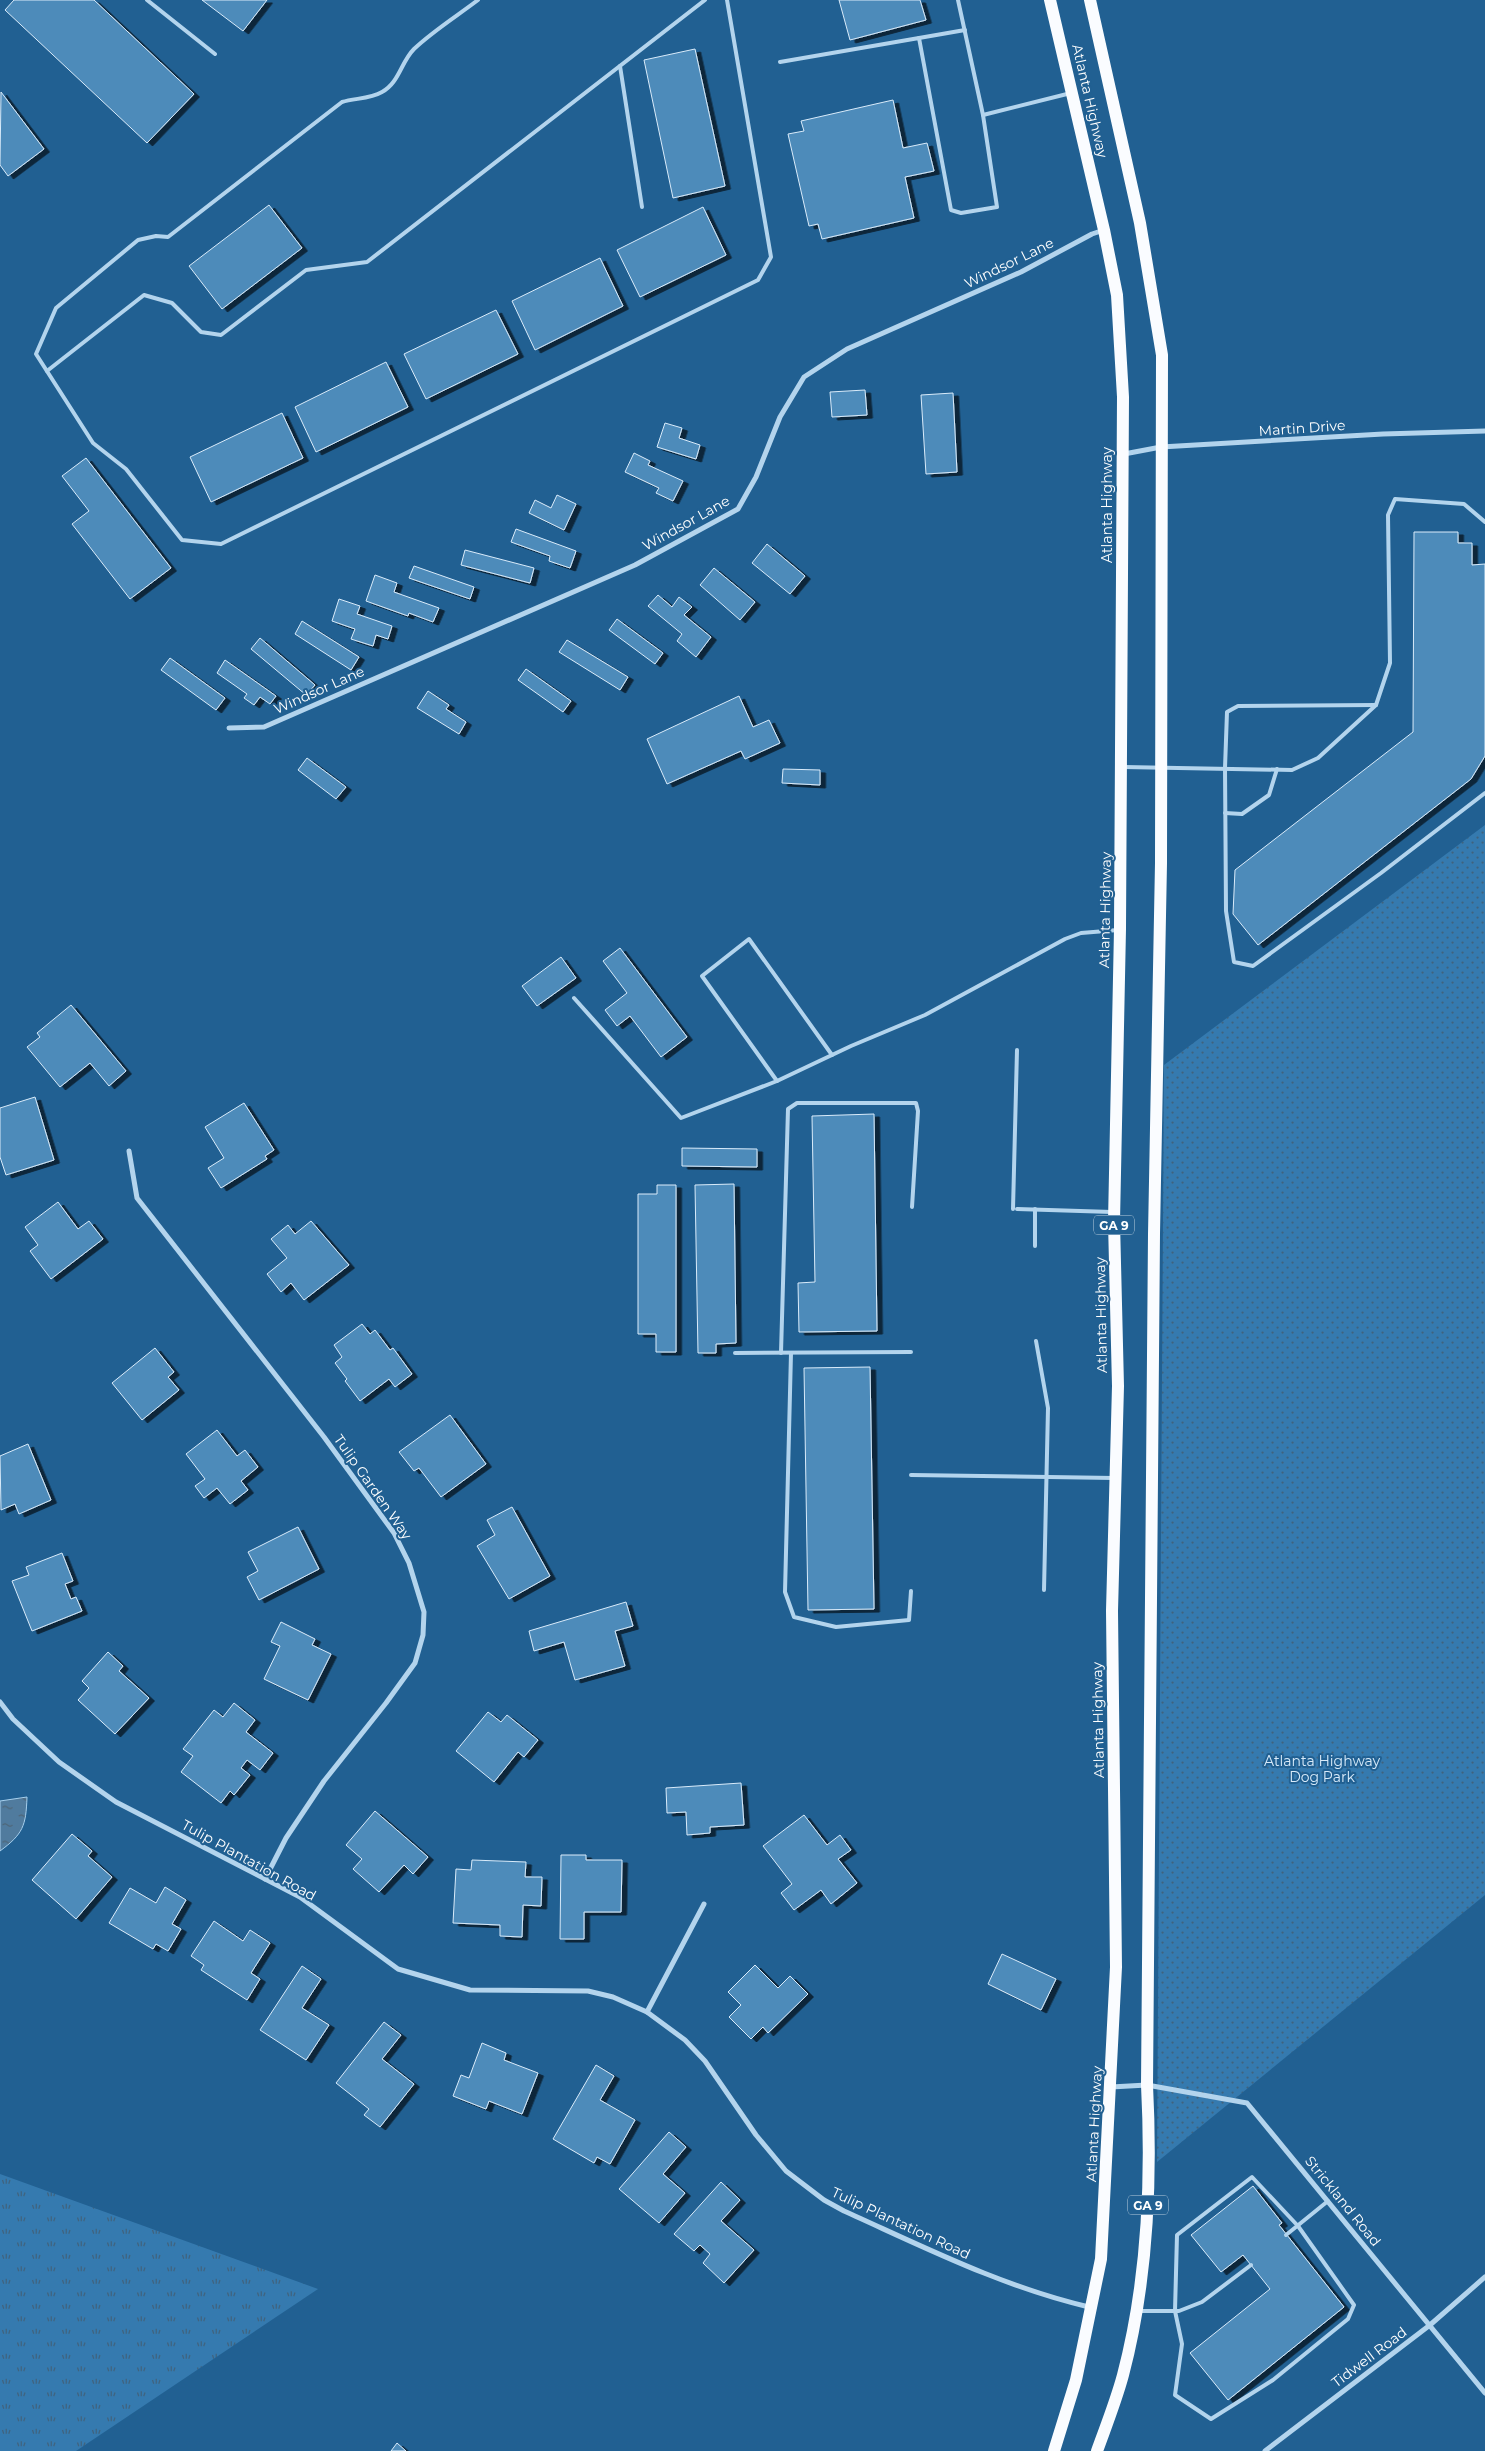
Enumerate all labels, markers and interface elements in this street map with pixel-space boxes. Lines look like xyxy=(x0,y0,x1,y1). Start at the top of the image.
street label: Atlanta Highway xyxy=(1068,42,1112,160)
street label: Windsor Lane xyxy=(961,234,1057,292)
street label: Martin Drive xyxy=(1258,416,1346,440)
street label: Atlanta Highway xyxy=(1098,447,1116,563)
street label: Windsor Lane xyxy=(639,492,733,554)
street label: Windsor Lane xyxy=(271,662,367,718)
street label: Atlanta Highway xyxy=(1095,851,1115,968)
road number: GA 9 xyxy=(1094,1216,1134,1234)
street label: Atlanta Highway xyxy=(1091,1256,1111,1373)
street label: Tulip Garden Way xyxy=(330,1431,416,1543)
street label: Atlanta Highway xyxy=(1088,1661,1108,1778)
park label: Atlanta Highway Dog Park xyxy=(1264,1752,1380,1786)
street label: Tulip Plantation Road xyxy=(179,1815,319,1905)
street label: Atlanta Highway xyxy=(1082,2065,1106,2182)
street label: Strickland Road xyxy=(1301,2152,1385,2250)
street label: Tulip Plantation Road xyxy=(829,2183,973,2263)
road number: GA 9 xyxy=(1128,2196,1168,2214)
street label: Tidwell Road xyxy=(1328,2323,1410,2391)

